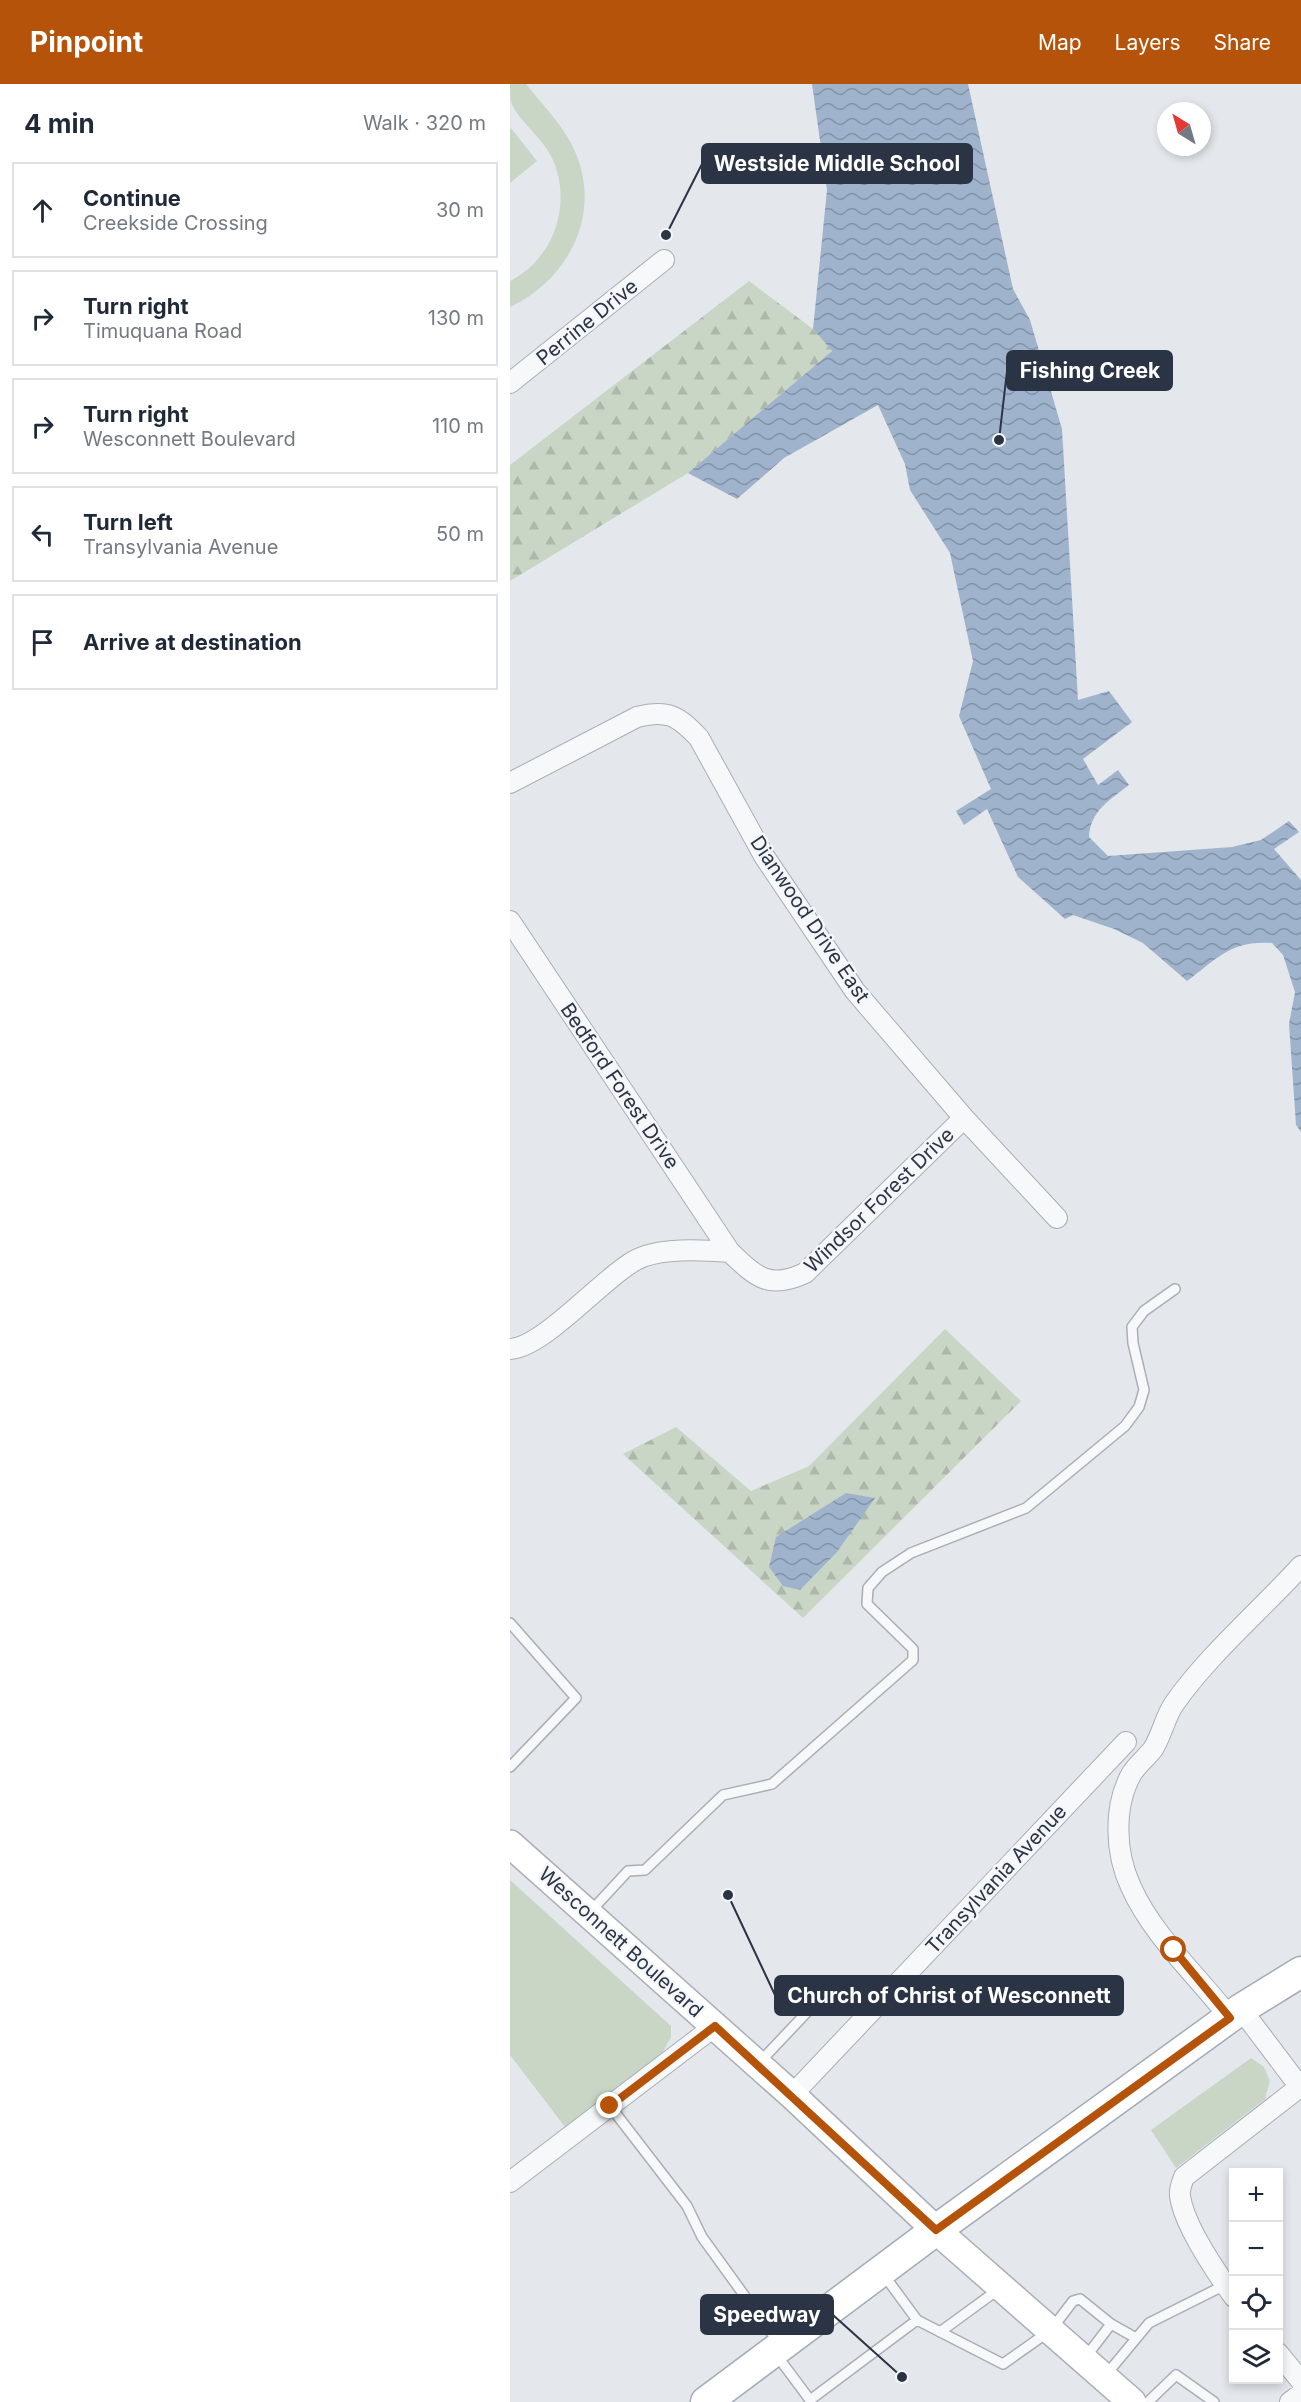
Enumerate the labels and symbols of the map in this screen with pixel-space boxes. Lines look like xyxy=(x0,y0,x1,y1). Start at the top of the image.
north arrow xyxy=(1157,102,1211,156)
callout: Westside Middle School xyxy=(702,144,972,183)
text: Westside Middle School xyxy=(714,151,960,176)
street label: Perrine Drive xyxy=(531,274,643,370)
callout: Fishing Creek xyxy=(1007,351,1172,390)
text: Fishing Creek xyxy=(1020,358,1161,383)
street label: Dianwood Drive East xyxy=(745,831,875,1007)
street label: Bedford Forest Drive xyxy=(556,998,684,1174)
street label: Windsor Forest Drive xyxy=(799,1122,959,1278)
street label: Transylvania Avenue xyxy=(921,1799,1071,1959)
street label: Wesconnett Boulevard xyxy=(534,1862,708,2022)
route start xyxy=(1160,1936,1186,1962)
callout: Church of Christ of Wesconnett xyxy=(775,1976,1123,2015)
text: Church of Christ of Wesconnett xyxy=(787,1983,1111,2008)
route end xyxy=(596,2092,622,2118)
callout: Speedway xyxy=(701,2295,833,2334)
text: Speedway xyxy=(713,2302,821,2327)

